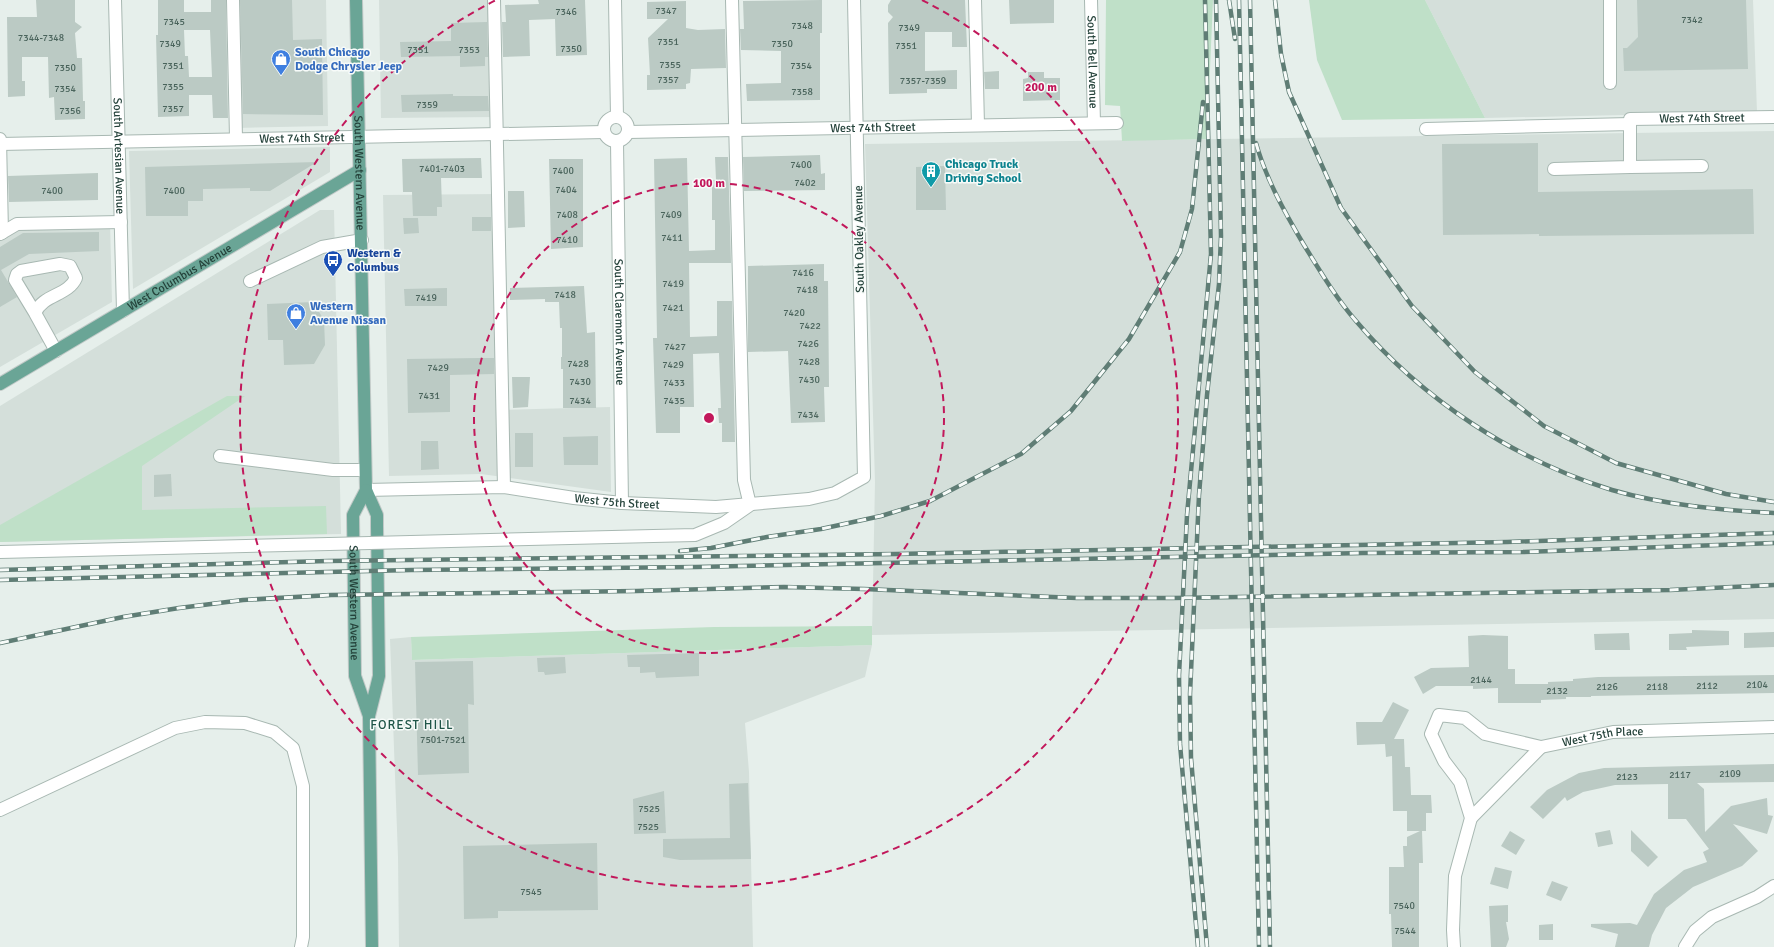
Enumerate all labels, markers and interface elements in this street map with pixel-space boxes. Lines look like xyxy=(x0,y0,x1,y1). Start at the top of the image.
house number: 7347 xyxy=(655,5,677,17)
house number: 7346 xyxy=(555,6,577,18)
house number: 7342 xyxy=(1681,14,1703,26)
street label: South Bell Avenue xyxy=(1083,15,1101,109)
house number: 7345 xyxy=(163,16,185,28)
house number: 7348 xyxy=(791,20,813,32)
house number: 7349 xyxy=(898,22,920,34)
house number: 7344-7348 xyxy=(18,32,64,44)
house number: 7351 xyxy=(657,36,679,48)
house number: 7349 xyxy=(159,38,181,50)
house number: 7350 xyxy=(771,38,793,50)
house number: 7351 xyxy=(895,40,917,52)
house number: 7350 xyxy=(560,43,582,55)
house number: 7351 xyxy=(407,44,429,56)
house number: 7353 xyxy=(458,44,480,56)
place label: South Chicago Dodge Chrysler Jeep xyxy=(295,45,403,74)
shop icon: South Chicago Dodge Chrysler Jeep xyxy=(270,48,292,76)
house number: 7355 xyxy=(659,59,681,71)
house number: 7351 xyxy=(162,60,184,72)
house number: 7354 xyxy=(790,60,812,72)
house number: 7350 xyxy=(54,62,76,74)
house number: 7357 xyxy=(657,74,679,86)
house number: 7357-7359 xyxy=(900,75,946,87)
text: 200 m xyxy=(1025,80,1057,95)
house number: 7355 xyxy=(162,81,184,93)
house number: 7354 xyxy=(54,83,76,95)
house number: 7358 xyxy=(791,86,813,98)
street label: South Artesian Avenue xyxy=(110,98,128,214)
house number: 7359 xyxy=(416,99,438,111)
house number: 7357 xyxy=(162,103,184,115)
house number: 7356 xyxy=(59,105,81,117)
street label: West 74th Street xyxy=(1659,110,1745,127)
street label: South Western Avenue xyxy=(350,115,368,231)
street label: West 74th Street xyxy=(830,120,916,136)
street label: West 74th Street xyxy=(259,130,345,147)
place label: Chicago Truck Driving School xyxy=(945,157,1022,186)
house number: 7400 xyxy=(790,159,812,171)
building icon: Chicago Truck Driving School xyxy=(920,160,942,188)
house number: 7401-7403 xyxy=(419,163,465,175)
house number: 7400 xyxy=(552,165,574,177)
text: 100 m xyxy=(693,176,725,191)
house number: 7402 xyxy=(794,177,816,189)
house number: 7404 xyxy=(555,184,577,196)
house number: 7400 xyxy=(41,185,63,197)
house number: 7400 xyxy=(163,185,185,197)
street label: South Oakley Avenue xyxy=(851,185,868,293)
house number: 7408 xyxy=(556,209,578,221)
house number: 7409 xyxy=(660,209,682,221)
house number: 7411 xyxy=(661,232,683,244)
house number: 7410 xyxy=(556,234,578,246)
street label: West Columbus Avenue xyxy=(125,241,235,315)
place label: Western & Columbus xyxy=(347,246,401,275)
bus stop icon: Western & Columbus xyxy=(322,249,344,277)
street label: South Claremont Avenue xyxy=(611,258,627,385)
house number: 7416 xyxy=(792,267,814,279)
house number: 7419 xyxy=(662,278,684,290)
house number: 7418 xyxy=(796,284,818,296)
house number: 7418 xyxy=(554,289,576,301)
house number: 7419 xyxy=(415,292,437,304)
place label: Western Avenue Nissan xyxy=(310,299,386,328)
shop icon: Western Avenue Nissan xyxy=(285,302,307,330)
house number: 7421 xyxy=(662,302,684,314)
house number: 7420 xyxy=(783,307,805,319)
house number: 7422 xyxy=(799,320,821,332)
house number: 7426 xyxy=(797,338,819,350)
house number: 7427 xyxy=(664,341,686,353)
house number: 7428 xyxy=(798,356,820,368)
house number: 7428 xyxy=(567,358,589,370)
house number: 7429 xyxy=(662,359,684,371)
house number: 7429 xyxy=(427,362,449,374)
house number: 7430 xyxy=(798,374,820,386)
house number: 7430 xyxy=(569,376,591,388)
house number: 7433 xyxy=(663,377,685,389)
house number: 7431 xyxy=(418,390,440,402)
house number: 7434 xyxy=(569,395,591,407)
house number: 7435 xyxy=(663,395,685,407)
house number: 7434 xyxy=(797,409,819,421)
centre of rings xyxy=(702,411,716,425)
street label: West 75th Street xyxy=(574,491,660,513)
street label: South Western Avenue xyxy=(345,545,362,661)
house number: 2144 xyxy=(1470,674,1492,686)
house number: 2104 xyxy=(1746,679,1768,691)
house number: 2112 xyxy=(1696,680,1718,692)
house number: 2126 xyxy=(1596,681,1618,693)
house number: 2118 xyxy=(1646,681,1668,693)
house number: 2132 xyxy=(1546,685,1568,697)
district label: FOREST HILL xyxy=(370,717,454,733)
street label: West 75th Place xyxy=(1561,724,1644,750)
house number: 7501-7521 xyxy=(420,734,466,746)
house number: 2109 xyxy=(1719,768,1741,780)
house number: 2117 xyxy=(1669,769,1691,781)
house number: 2123 xyxy=(1616,771,1638,783)
house number: 7525 xyxy=(638,803,660,815)
house number: 7525 xyxy=(637,821,659,833)
house number: 7545 xyxy=(520,886,542,898)
house number: 7540 xyxy=(1393,900,1415,912)
house number: 7544 xyxy=(1394,925,1416,937)

